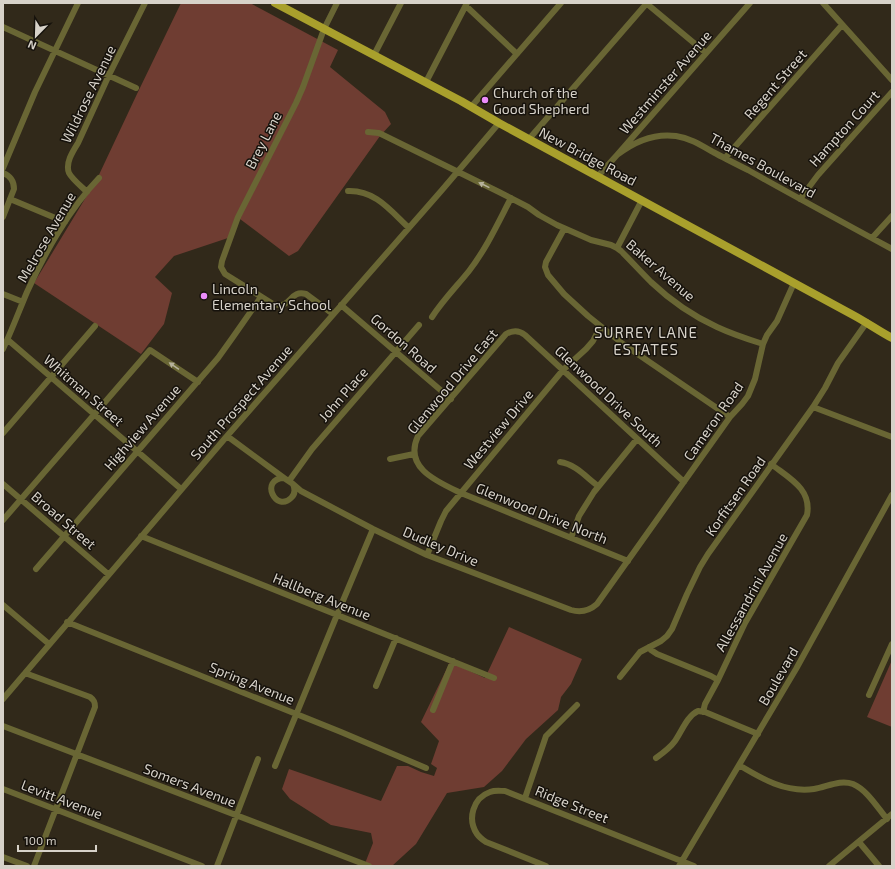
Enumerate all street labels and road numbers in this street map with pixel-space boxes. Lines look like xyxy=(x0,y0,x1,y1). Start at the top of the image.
street label: Westminster Avenue xyxy=(615,27,715,137)
street label: Wildrose Avenue xyxy=(57,42,119,146)
street label: Regent Street xyxy=(740,46,810,122)
street label: Hampton Court xyxy=(805,86,883,170)
street label: Brey Lane xyxy=(241,108,285,172)
street label: New Bridge Road xyxy=(536,123,640,189)
street label: Thames Boulevard xyxy=(707,129,819,201)
street label: Melrose Avenue xyxy=(13,189,79,285)
street label: Baker Avenue xyxy=(623,235,699,305)
street label: Gordon Road xyxy=(368,310,440,376)
street label: Glenwood Drive East xyxy=(403,325,501,437)
street label: South Prospect Avenue xyxy=(186,341,296,463)
street label: Glenwood Drive South xyxy=(552,342,666,450)
street label: Whitman Street xyxy=(41,351,127,429)
street label: John Place xyxy=(315,363,371,425)
street label: Cameron Road xyxy=(680,378,746,464)
street label: Highview Avenue xyxy=(100,381,184,473)
street label: Westview Drive xyxy=(460,386,536,472)
street label: Korfitsen Road xyxy=(701,453,769,539)
street label: Glenwood Drive North xyxy=(474,479,610,547)
street label: Broad Street xyxy=(28,487,100,553)
street label: Dudley Drive xyxy=(401,522,481,570)
street label: Allessandrini Avenue xyxy=(711,530,791,654)
street label: Hallberg Avenue xyxy=(271,569,373,623)
street label: Boulevard xyxy=(754,644,802,708)
street label: Spring Avenue xyxy=(207,658,297,708)
street label: Somers Avenue xyxy=(141,760,239,810)
street label: Levitt Avenue xyxy=(19,776,105,822)
street label: Ridge Street xyxy=(533,782,611,826)

